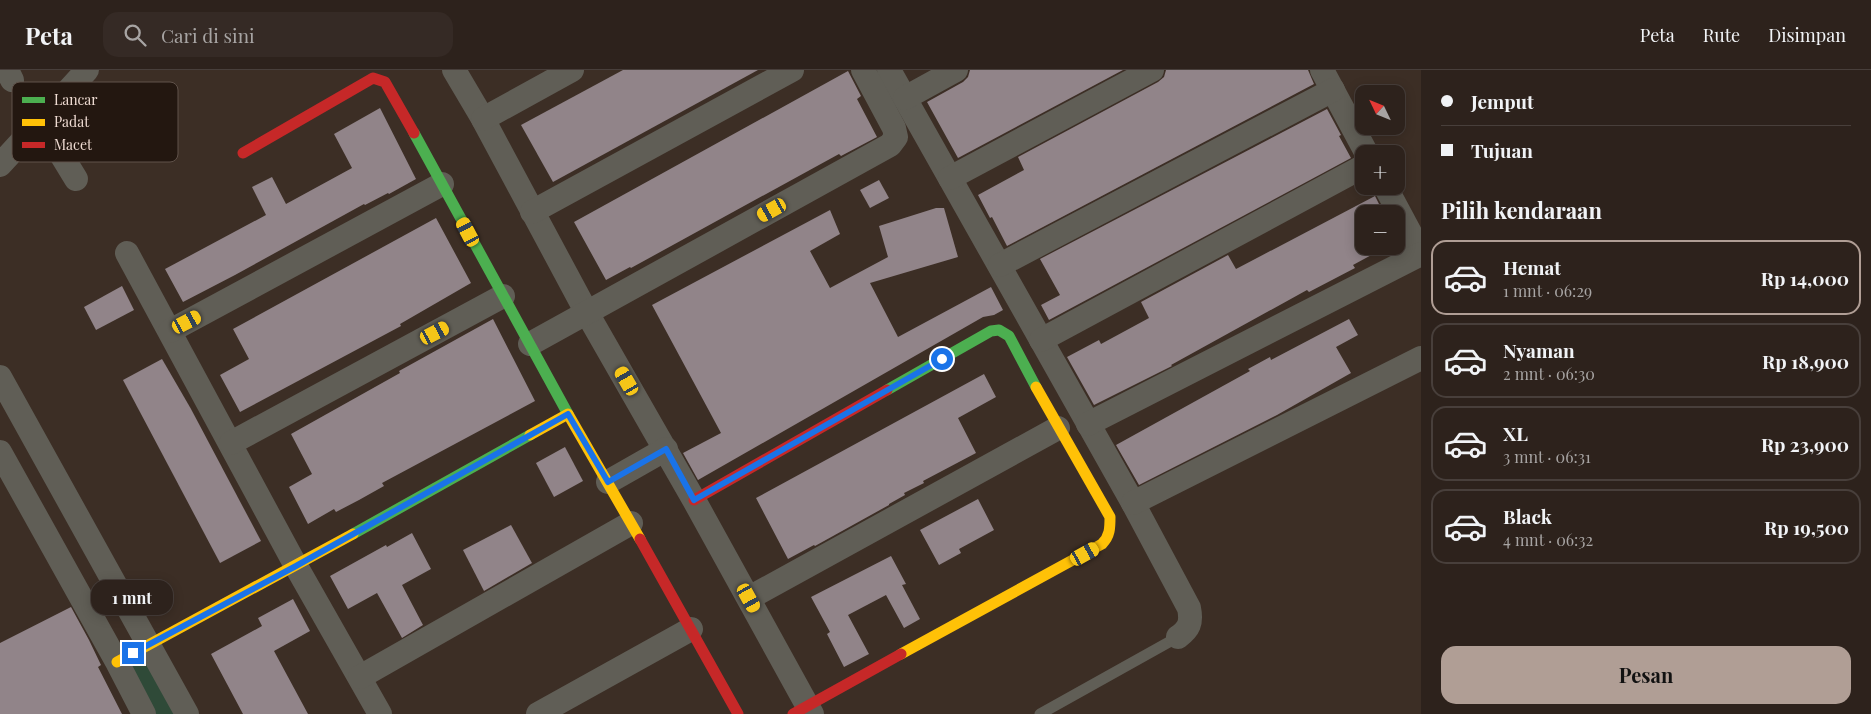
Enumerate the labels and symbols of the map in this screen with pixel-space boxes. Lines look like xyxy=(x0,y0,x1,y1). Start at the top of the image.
legend xyxy=(12,82,178,162)
north arrow xyxy=(1355,85,1405,135)
text: Lancar xyxy=(54,90,98,109)
text: Padat xyxy=(54,112,90,131)
text: Macet xyxy=(54,135,93,154)
car xyxy=(755,196,788,224)
car xyxy=(454,215,481,249)
car xyxy=(170,308,203,336)
car xyxy=(418,319,451,347)
route start xyxy=(931,348,953,370)
car xyxy=(613,364,640,398)
car xyxy=(1068,540,1101,568)
callout: 1 mnt xyxy=(92,580,174,616)
car xyxy=(735,581,762,615)
route end xyxy=(122,642,144,664)

